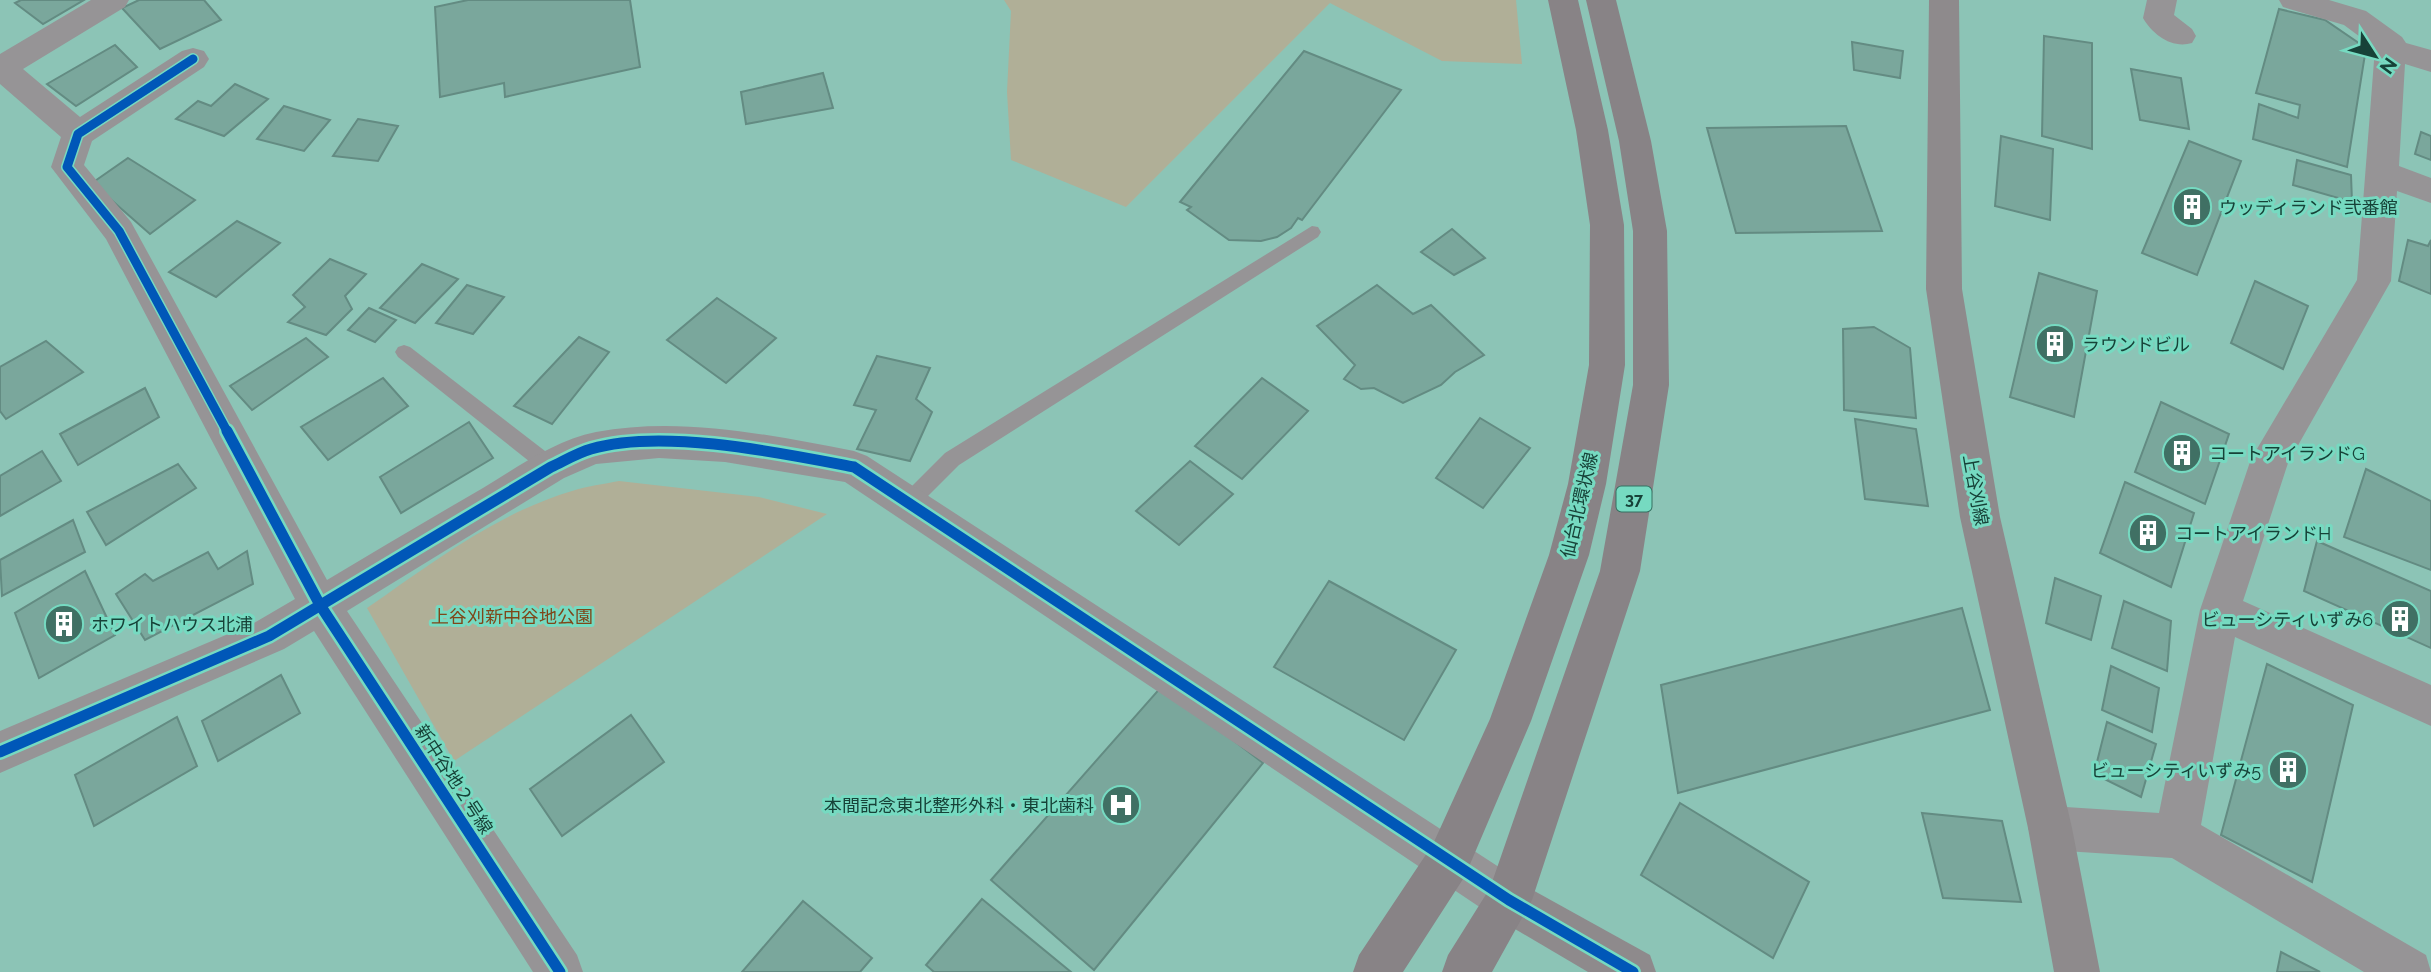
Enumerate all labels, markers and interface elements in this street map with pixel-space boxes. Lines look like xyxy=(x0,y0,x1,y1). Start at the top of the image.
north arrow xyxy=(2340,21,2410,91)
text: N xyxy=(2376,54,2402,78)
building icon: ウッディランド弐番館 xyxy=(2171,186,2213,228)
place label: ウッディランド弐番館 xyxy=(2219,197,2398,218)
building icon: ラウンドビル xyxy=(2034,323,2076,365)
place label: ラウンドビル xyxy=(2082,334,2190,355)
building icon: コートアイランドG xyxy=(2161,432,2203,474)
place label: コートアイランドG xyxy=(2209,443,2365,464)
street label: 仙台北環状線 xyxy=(1557,450,1601,560)
street label: 上谷刈線 xyxy=(1959,453,1993,527)
road number: 37 xyxy=(1616,486,1652,512)
building icon: コートアイランドH xyxy=(2127,512,2169,554)
place label: コートアイランドH xyxy=(2175,523,2331,544)
building icon: ビューシティいずみ6 xyxy=(2379,598,2421,640)
building icon: ホワイトハウス北浦 xyxy=(43,603,85,645)
park label: 上谷刈新中谷地公園 xyxy=(431,606,593,627)
place label: ビューシティいずみ6 xyxy=(2202,609,2373,630)
place label: ホワイトハウス北浦 xyxy=(91,614,253,635)
street label: 新中谷地２号線 xyxy=(411,720,497,838)
building icon: ビューシティいずみ5 xyxy=(2267,749,2309,791)
place label: ビューシティいずみ5 xyxy=(2091,760,2261,781)
hospital icon: 本間記念東北整形外科・東北歯科 xyxy=(1100,784,1142,826)
place label: 本間記念東北整形外科・東北歯科 xyxy=(824,795,1094,816)

